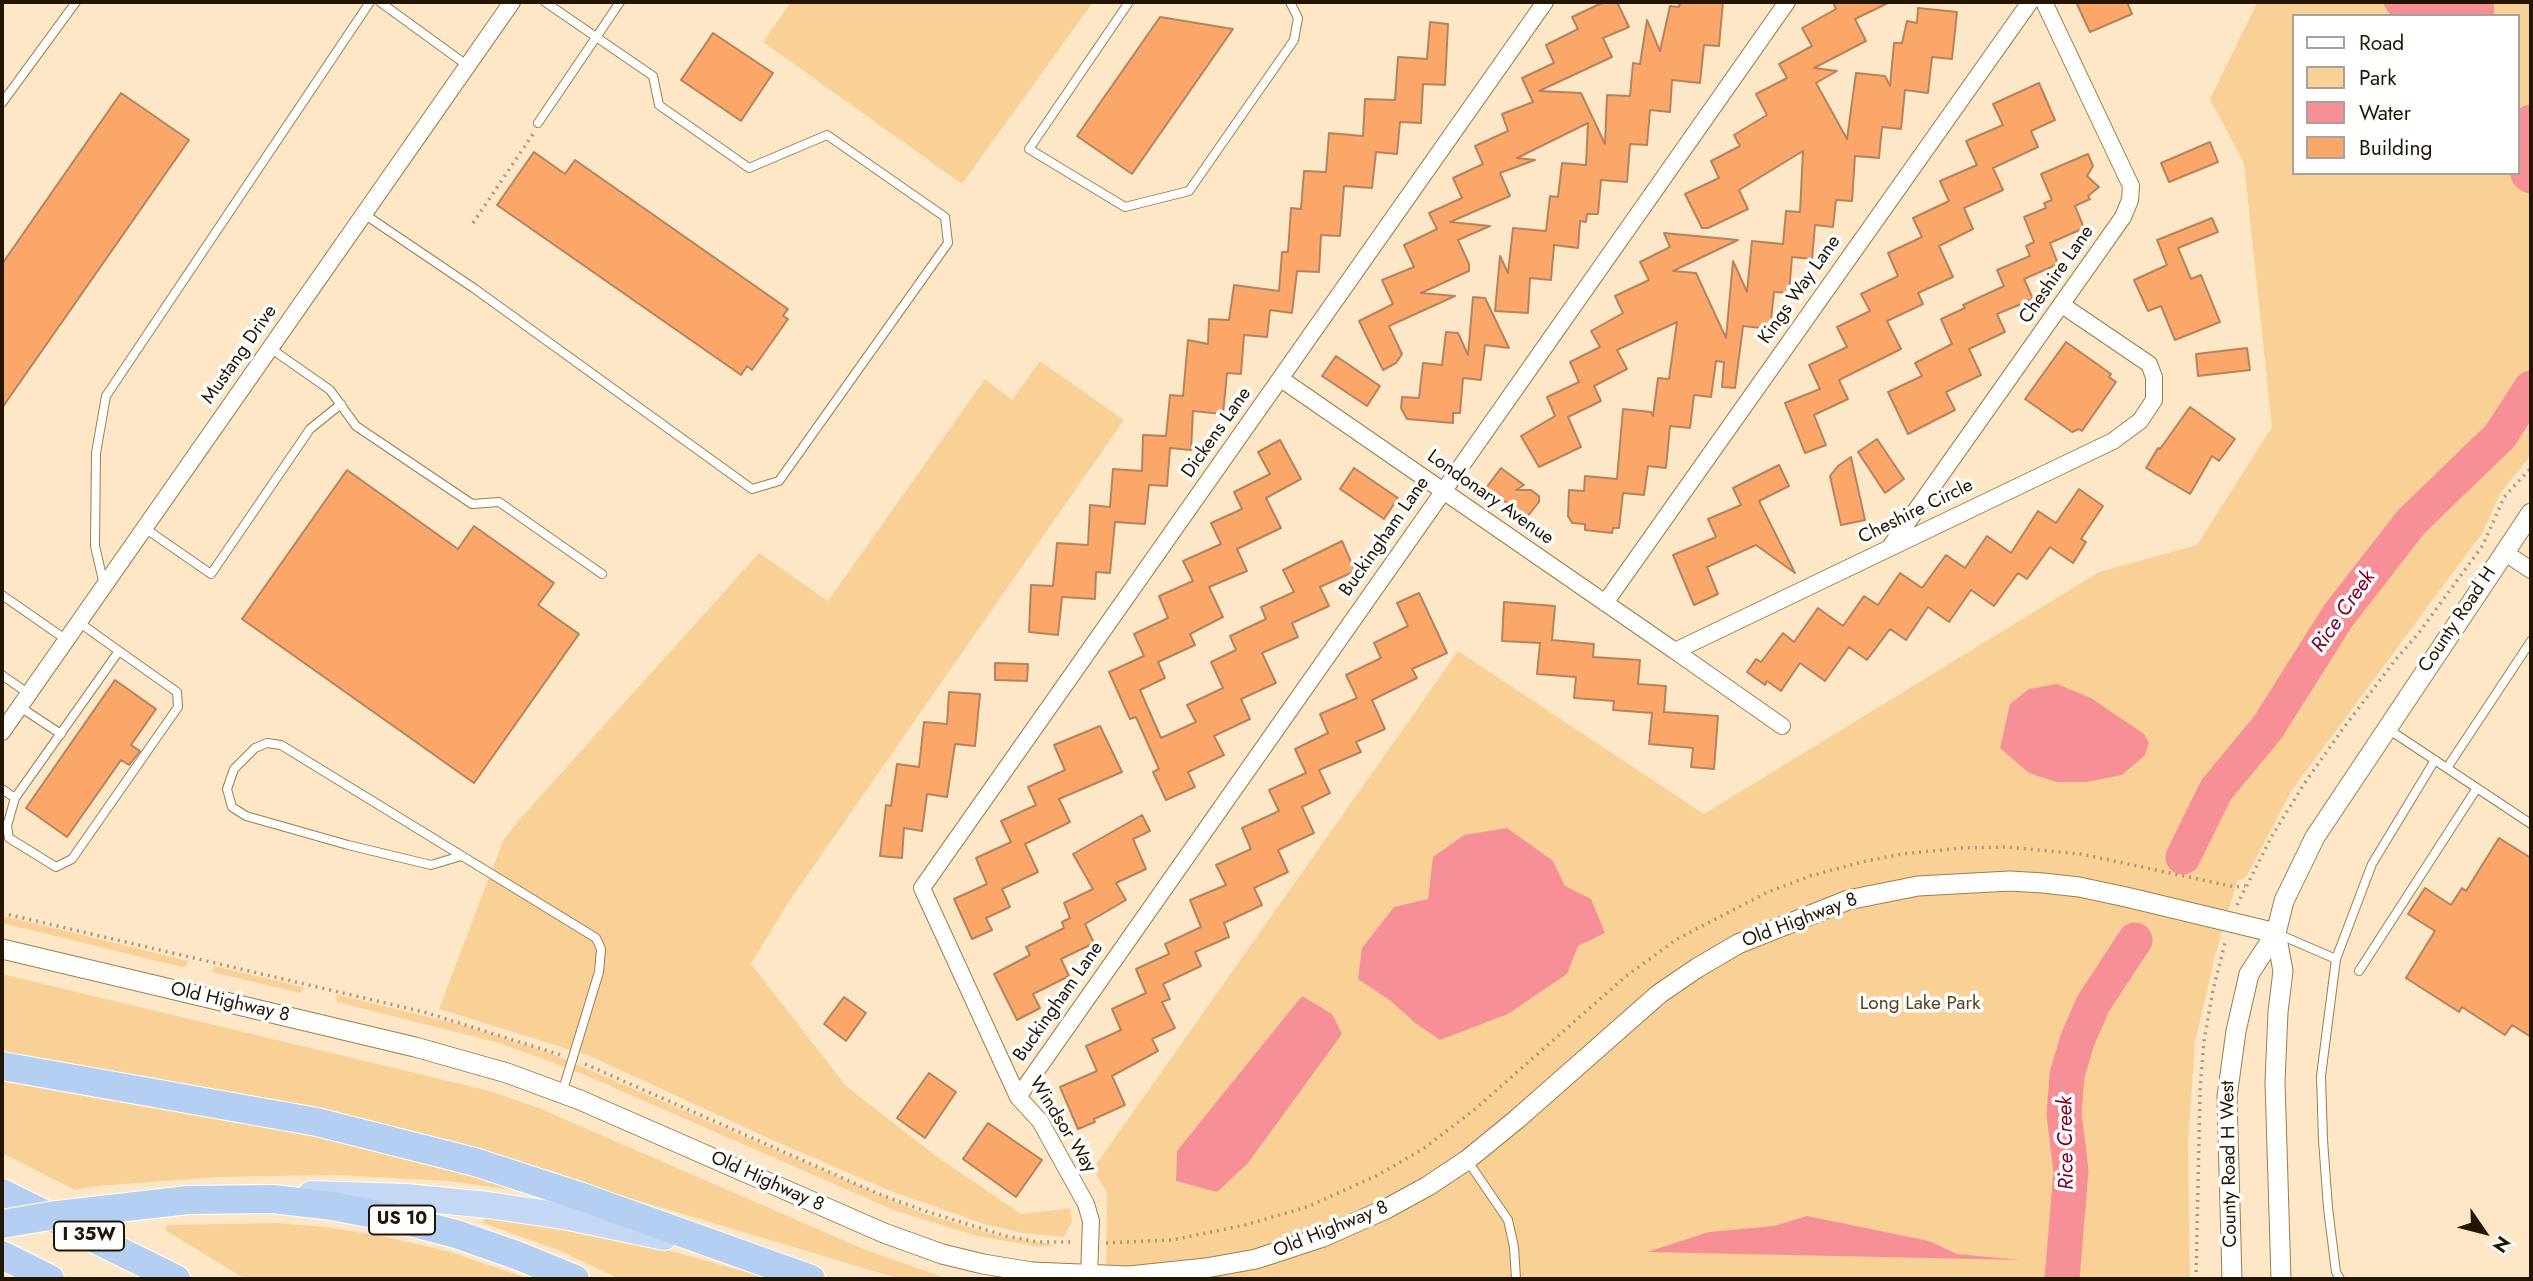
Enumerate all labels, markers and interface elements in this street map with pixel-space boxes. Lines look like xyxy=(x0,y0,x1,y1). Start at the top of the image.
legend xyxy=(2292,14,2519,175)
text: Road xyxy=(2359,28,2404,58)
text: Park xyxy=(2359,63,2396,93)
text: Water xyxy=(2359,98,2411,128)
text: Building xyxy=(2359,133,2432,163)
street label: Cheshire Lane xyxy=(2015,222,2099,328)
street label: Kings Way Lane xyxy=(1754,231,1846,349)
street label: Mustang Drive xyxy=(198,301,282,409)
street label: Dickens Lane xyxy=(1177,383,1257,483)
street label: Londonary Avenue xyxy=(1422,446,1558,550)
street label: Buckingham Lane xyxy=(1335,473,1435,601)
street label: Cheshire Circle xyxy=(1855,474,1977,550)
street label: County Road H xyxy=(2414,563,2502,677)
water label: Rice Creek xyxy=(2307,566,2381,658)
street label: Old Highway 8 xyxy=(1739,889,1861,953)
street label: Buckingham Lane xyxy=(1009,938,1109,1066)
street label: Old Highway 8 xyxy=(168,978,292,1028)
park label: Long Lake Park xyxy=(1860,993,1980,1015)
street label: Windsor Way xyxy=(1023,1073,1101,1177)
street label: County Road H West xyxy=(2217,1080,2243,1248)
water label: Rice Creek xyxy=(2054,1096,2080,1190)
street label: Old Highway 8 xyxy=(707,1147,827,1217)
street label: Old Highway 8 xyxy=(1270,1197,1392,1263)
north arrow xyxy=(2449,1197,2519,1267)
road number: US 10 xyxy=(369,1205,435,1234)
road number: I 35W xyxy=(54,1222,124,1251)
text: N xyxy=(2486,1230,2517,1258)

